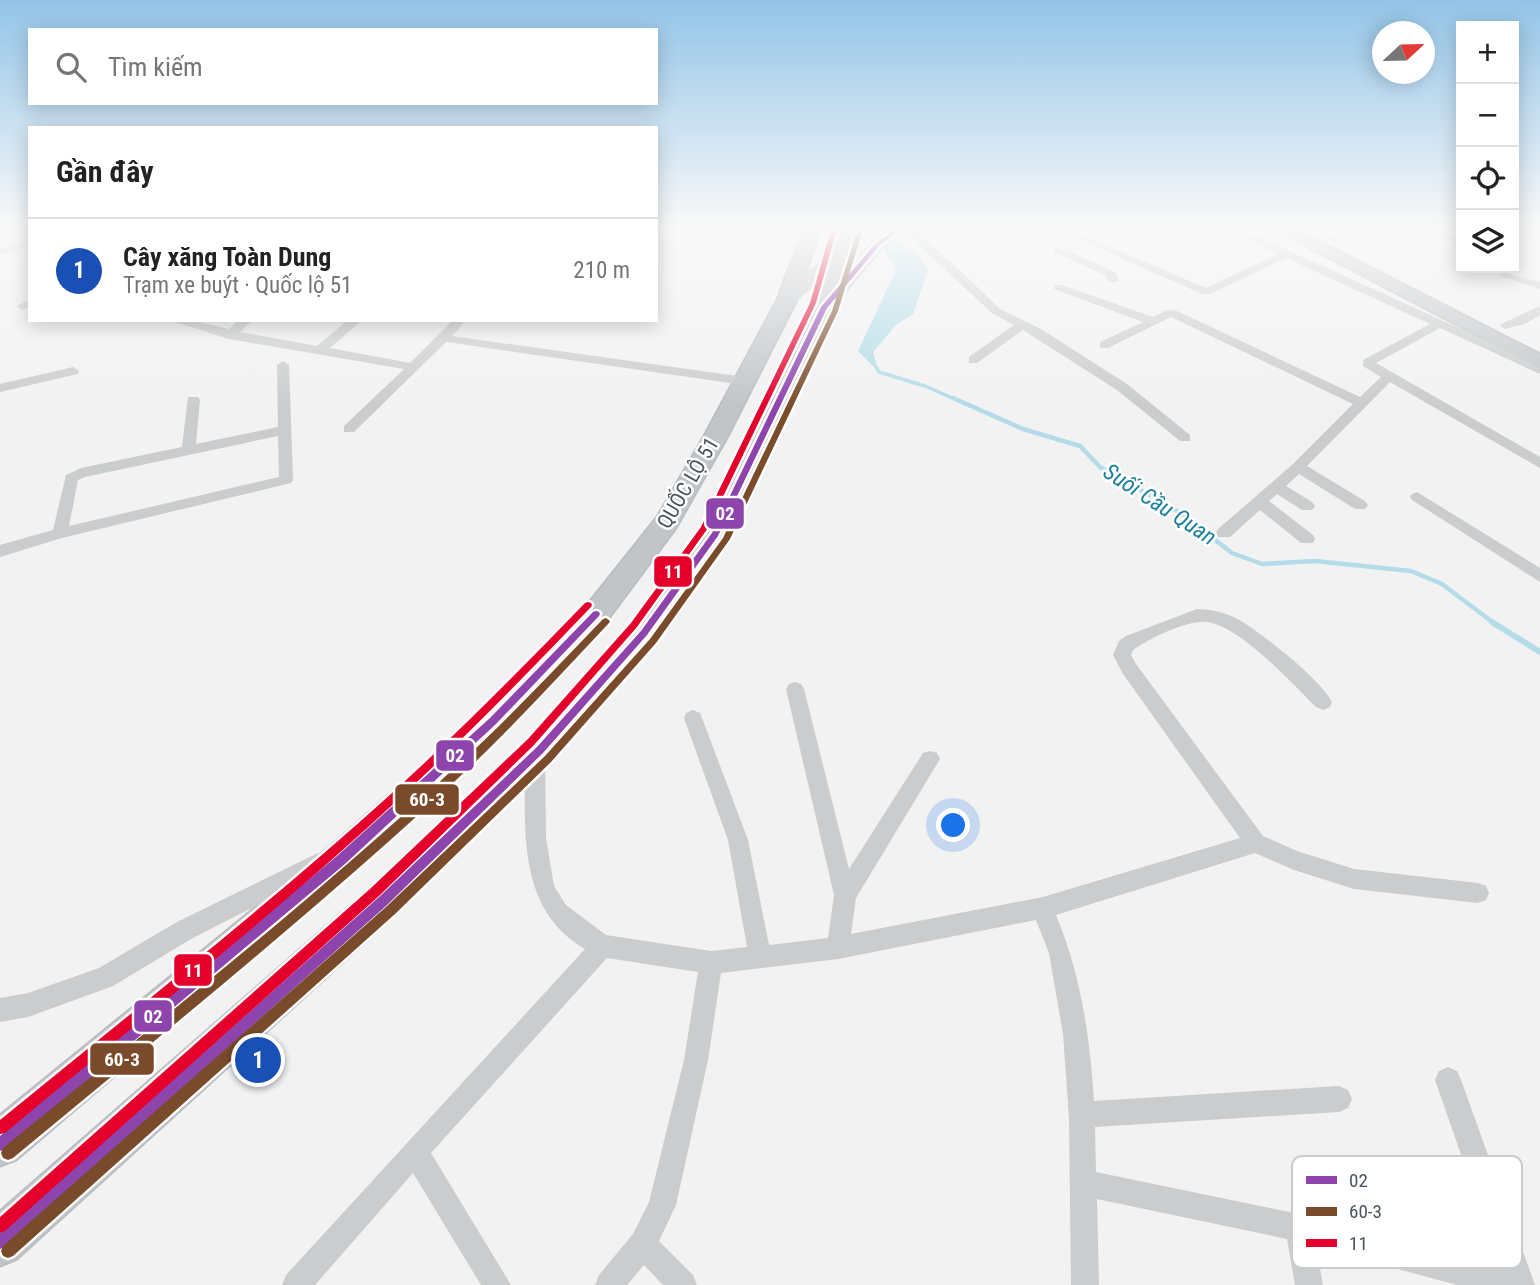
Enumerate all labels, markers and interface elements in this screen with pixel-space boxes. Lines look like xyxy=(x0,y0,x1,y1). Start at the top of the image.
north arrow xyxy=(1372,21,1435,84)
map controls xyxy=(1456,21,1519,273)
button: + xyxy=(1456,21,1519,84)
search box xyxy=(28,28,658,105)
icon: search xyxy=(52,48,90,86)
text: Tìm kiếm xyxy=(108,52,203,82)
button: − xyxy=(1456,84,1519,147)
button: locate xyxy=(1456,147,1519,210)
text: Gần đây xyxy=(56,154,154,189)
button: layers xyxy=(1456,210,1519,273)
text: Cây xăng Toàn Dung xyxy=(123,242,331,272)
text: 1 xyxy=(73,257,85,284)
text: 210 m xyxy=(573,257,630,284)
text: Trạm xe buýt · Quốc lộ 51 xyxy=(123,272,352,299)
street label: QUỐC LỘ 51 xyxy=(651,433,724,533)
water label: Suối Cầu Quan xyxy=(1098,458,1221,551)
line badge: 02 xyxy=(705,497,745,530)
text: 02 xyxy=(715,502,735,525)
line badge: 11 xyxy=(653,555,693,588)
text: 11 xyxy=(663,560,683,583)
line badge: 02 xyxy=(435,739,475,772)
text: 02 xyxy=(445,744,465,767)
line badge: 60-3 xyxy=(394,783,460,816)
text: 60-3 xyxy=(409,788,445,811)
your location xyxy=(936,808,970,842)
line badge: 11 xyxy=(173,953,213,987)
text: 11 xyxy=(183,959,203,982)
line badge: 02 xyxy=(133,999,173,1033)
text: 02 xyxy=(143,1005,163,1028)
pin: 1 xyxy=(235,1034,281,1086)
line badge: 60-3 xyxy=(89,1042,155,1076)
text: 60-3 xyxy=(104,1048,140,1071)
legend xyxy=(1292,1156,1522,1268)
text: 02 xyxy=(1349,1169,1368,1192)
text: 60-3 xyxy=(1349,1200,1382,1223)
text: 11 xyxy=(1349,1232,1368,1255)

